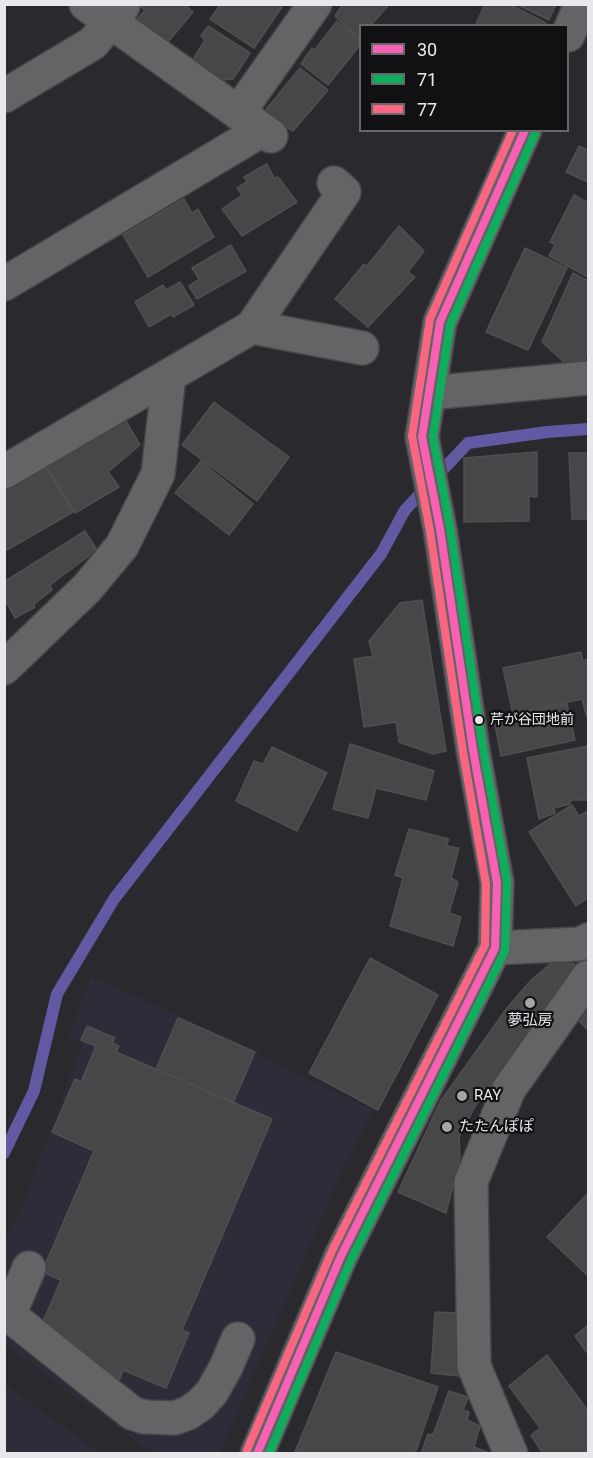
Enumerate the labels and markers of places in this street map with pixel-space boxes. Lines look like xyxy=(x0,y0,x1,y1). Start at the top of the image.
place label: 芹が谷団地前 xyxy=(490,712,574,728)
marker: 芹が谷団地前 xyxy=(473,714,485,726)
marker: 夢弘房 xyxy=(523,996,537,1010)
place label: 夢弘房 xyxy=(508,1012,552,1030)
place label: RAY xyxy=(474,1087,501,1105)
marker: RAY xyxy=(455,1089,469,1103)
place label: たたんぽぽ xyxy=(459,1118,534,1136)
marker: たたんぽぽ xyxy=(440,1120,454,1134)

